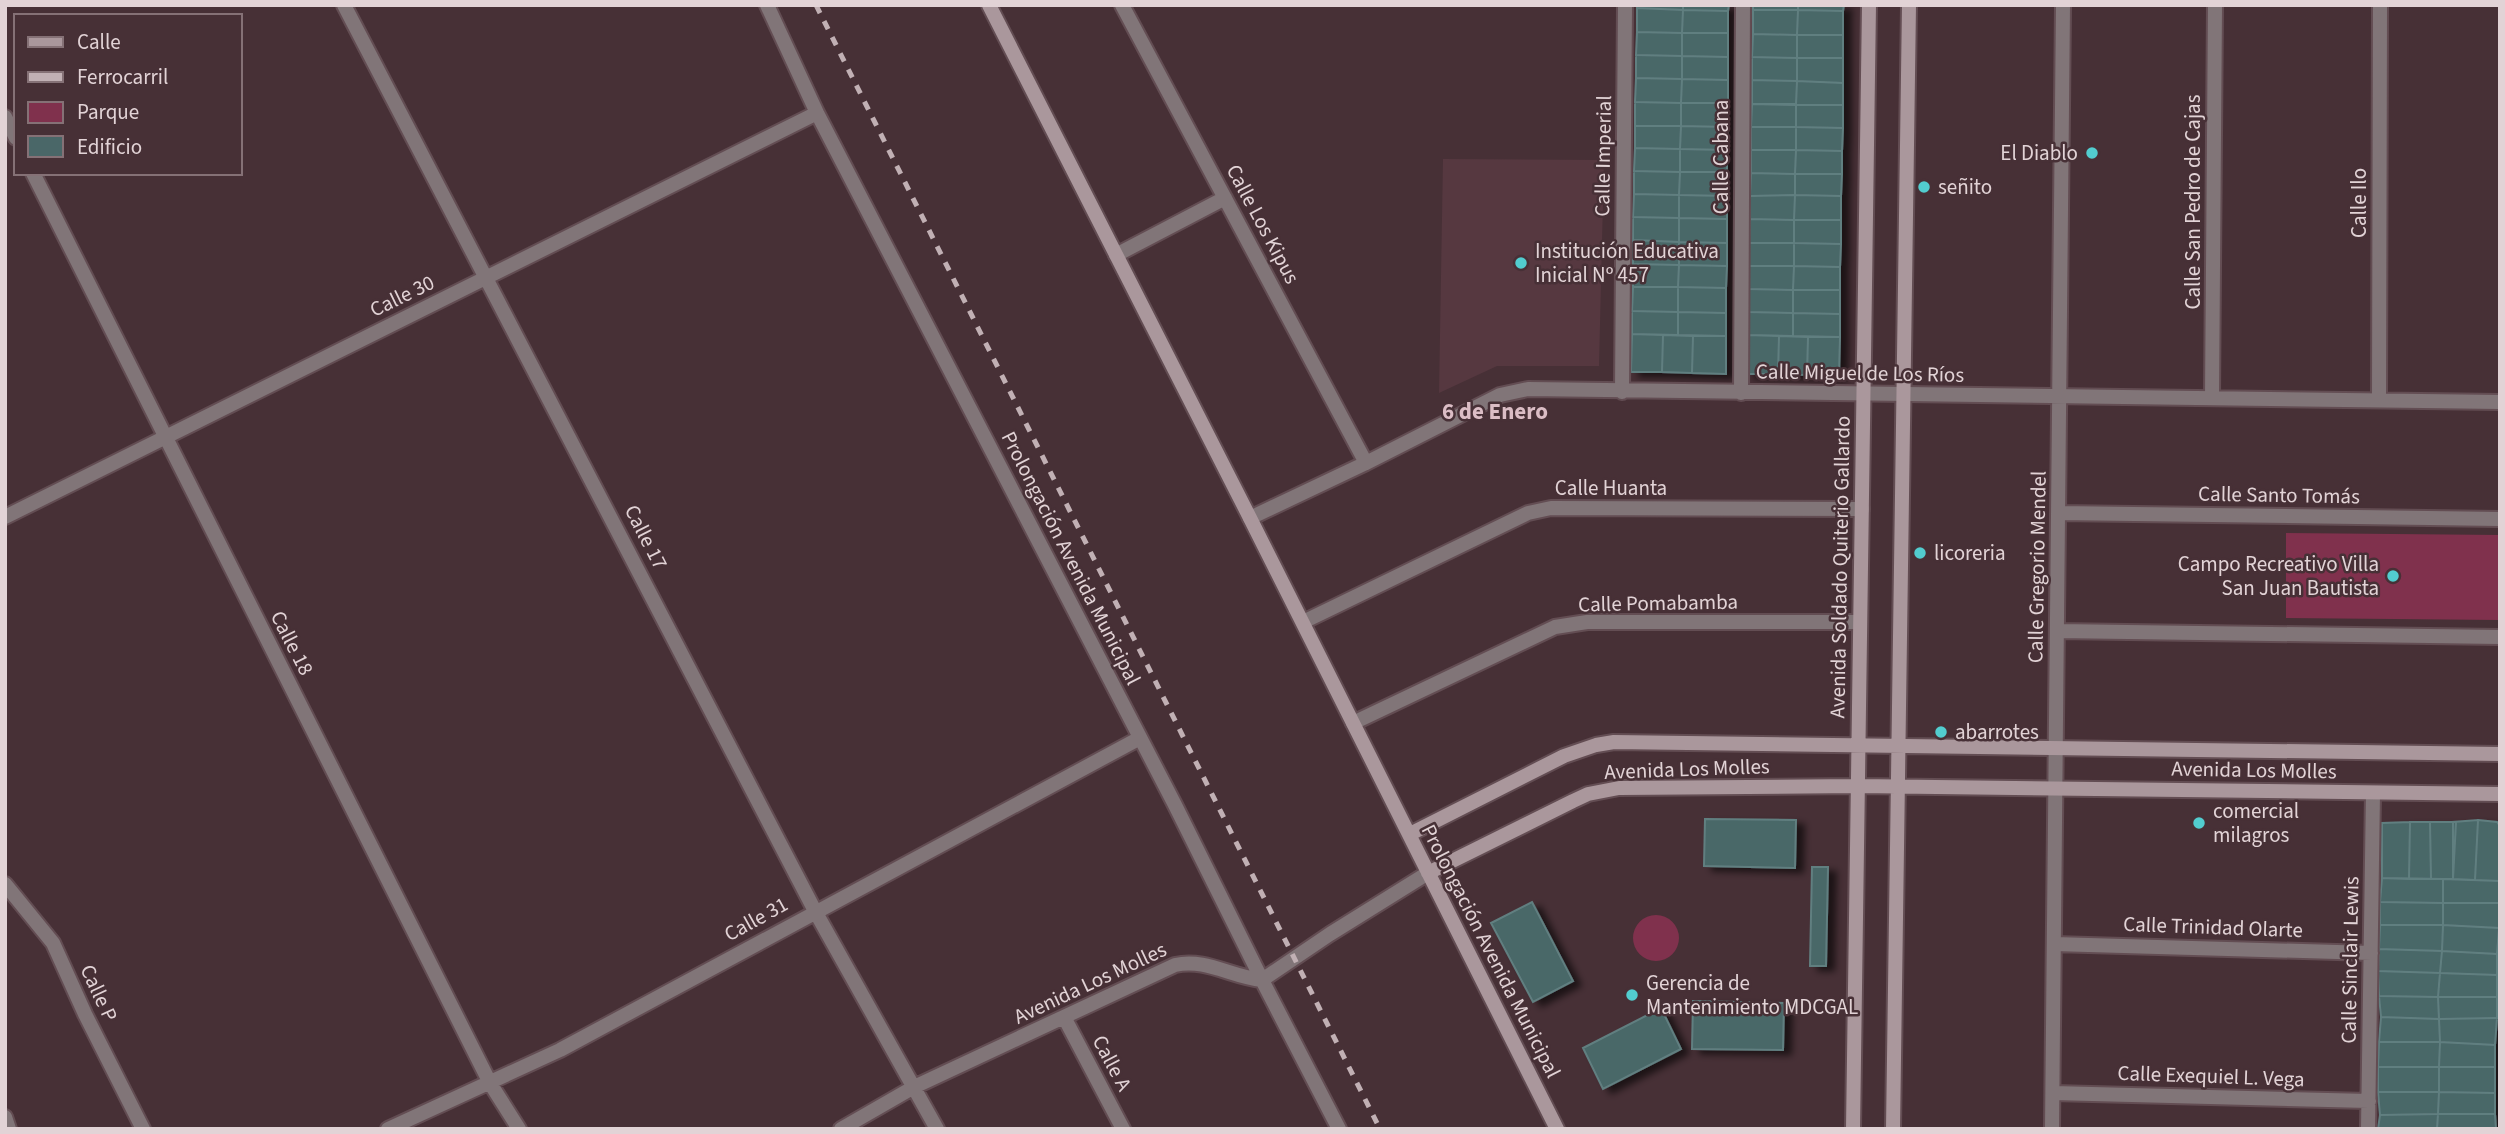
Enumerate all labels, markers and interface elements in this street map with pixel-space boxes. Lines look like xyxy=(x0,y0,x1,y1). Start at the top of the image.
legend xyxy=(14,14,242,175)
text: Calle xyxy=(77,27,121,57)
text: Ferrocarril xyxy=(77,62,168,92)
street label: Calle San Pedro de Cajas xyxy=(2178,94,2208,309)
street label: Calle Imperial xyxy=(1587,95,1619,217)
text: Parque xyxy=(77,97,139,127)
street label: Calle Cabana xyxy=(1706,100,1736,214)
text: Edificio xyxy=(77,132,142,162)
place label: El Diablo xyxy=(2000,138,2078,168)
marker: El Diablo xyxy=(2084,145,2100,161)
street label: Calle Los Kipus xyxy=(1219,159,1307,289)
street label: Calle Ilo xyxy=(2344,168,2374,238)
place label: señito xyxy=(1938,172,1992,202)
marker: señito xyxy=(1916,179,1932,195)
place label: Institución Educativa Inicial Nº 457 xyxy=(1535,236,1719,290)
marker: Institución Educativa Inicial Nº 457 xyxy=(1513,255,1529,271)
street label: Calle 30 xyxy=(365,267,439,325)
street label: Calle Miguel de Los Ríos xyxy=(1756,356,1965,390)
district label: 6 de Enero xyxy=(1442,395,1548,428)
street label: Avenida Soldado Quiterio Gallardo xyxy=(1822,415,1858,719)
street label: Prolongación Avenida Municipal xyxy=(994,426,1148,690)
street label: Calle Gregorio Mendel xyxy=(2020,471,2054,663)
street label: Calle Huanta xyxy=(1555,473,1667,503)
street label: Calle Santo Tomás xyxy=(2198,479,2360,511)
street label: Calle 17 xyxy=(617,500,675,574)
place label: licoreria xyxy=(1934,538,2006,568)
marker: licoreria xyxy=(1912,545,1928,561)
place label: Campo Recreativo Villa San Juan Bautista xyxy=(2178,549,2379,603)
marker: Campo Recreativo Villa San Juan Bautista xyxy=(2385,568,2401,584)
street label: Calle Pomabamba xyxy=(1578,587,1738,619)
street label: Calle 18 xyxy=(263,606,321,680)
place label: abarrotes xyxy=(1955,717,2039,747)
marker: abarrotes xyxy=(1933,724,1949,740)
street label: Avenida Los Molles xyxy=(1604,751,1770,787)
street label: Avenida Los Molles xyxy=(2171,754,2337,786)
place label: comercial milagros xyxy=(2213,796,2299,850)
marker: comercial milagros xyxy=(2191,815,2207,831)
street label: Prolongación Avenida Municipal xyxy=(1414,819,1568,1083)
street label: Calle Sinclair Lewis xyxy=(2334,876,2366,1044)
street label: Calle 31 xyxy=(719,889,793,949)
street label: Calle Trinidad Olarte xyxy=(2123,909,2303,945)
street label: Avenida Los Molles xyxy=(1009,934,1171,1032)
street label: Calle P xyxy=(73,960,125,1026)
place label: Gerencia de Mantenimiento MDCGAL xyxy=(1646,968,1858,1022)
marker: Gerencia de Mantenimiento MDCGAL xyxy=(1624,987,1640,1003)
street label: Calle A xyxy=(1085,1030,1139,1097)
street label: Calle Exequiel L. Vega xyxy=(2117,1058,2305,1094)

